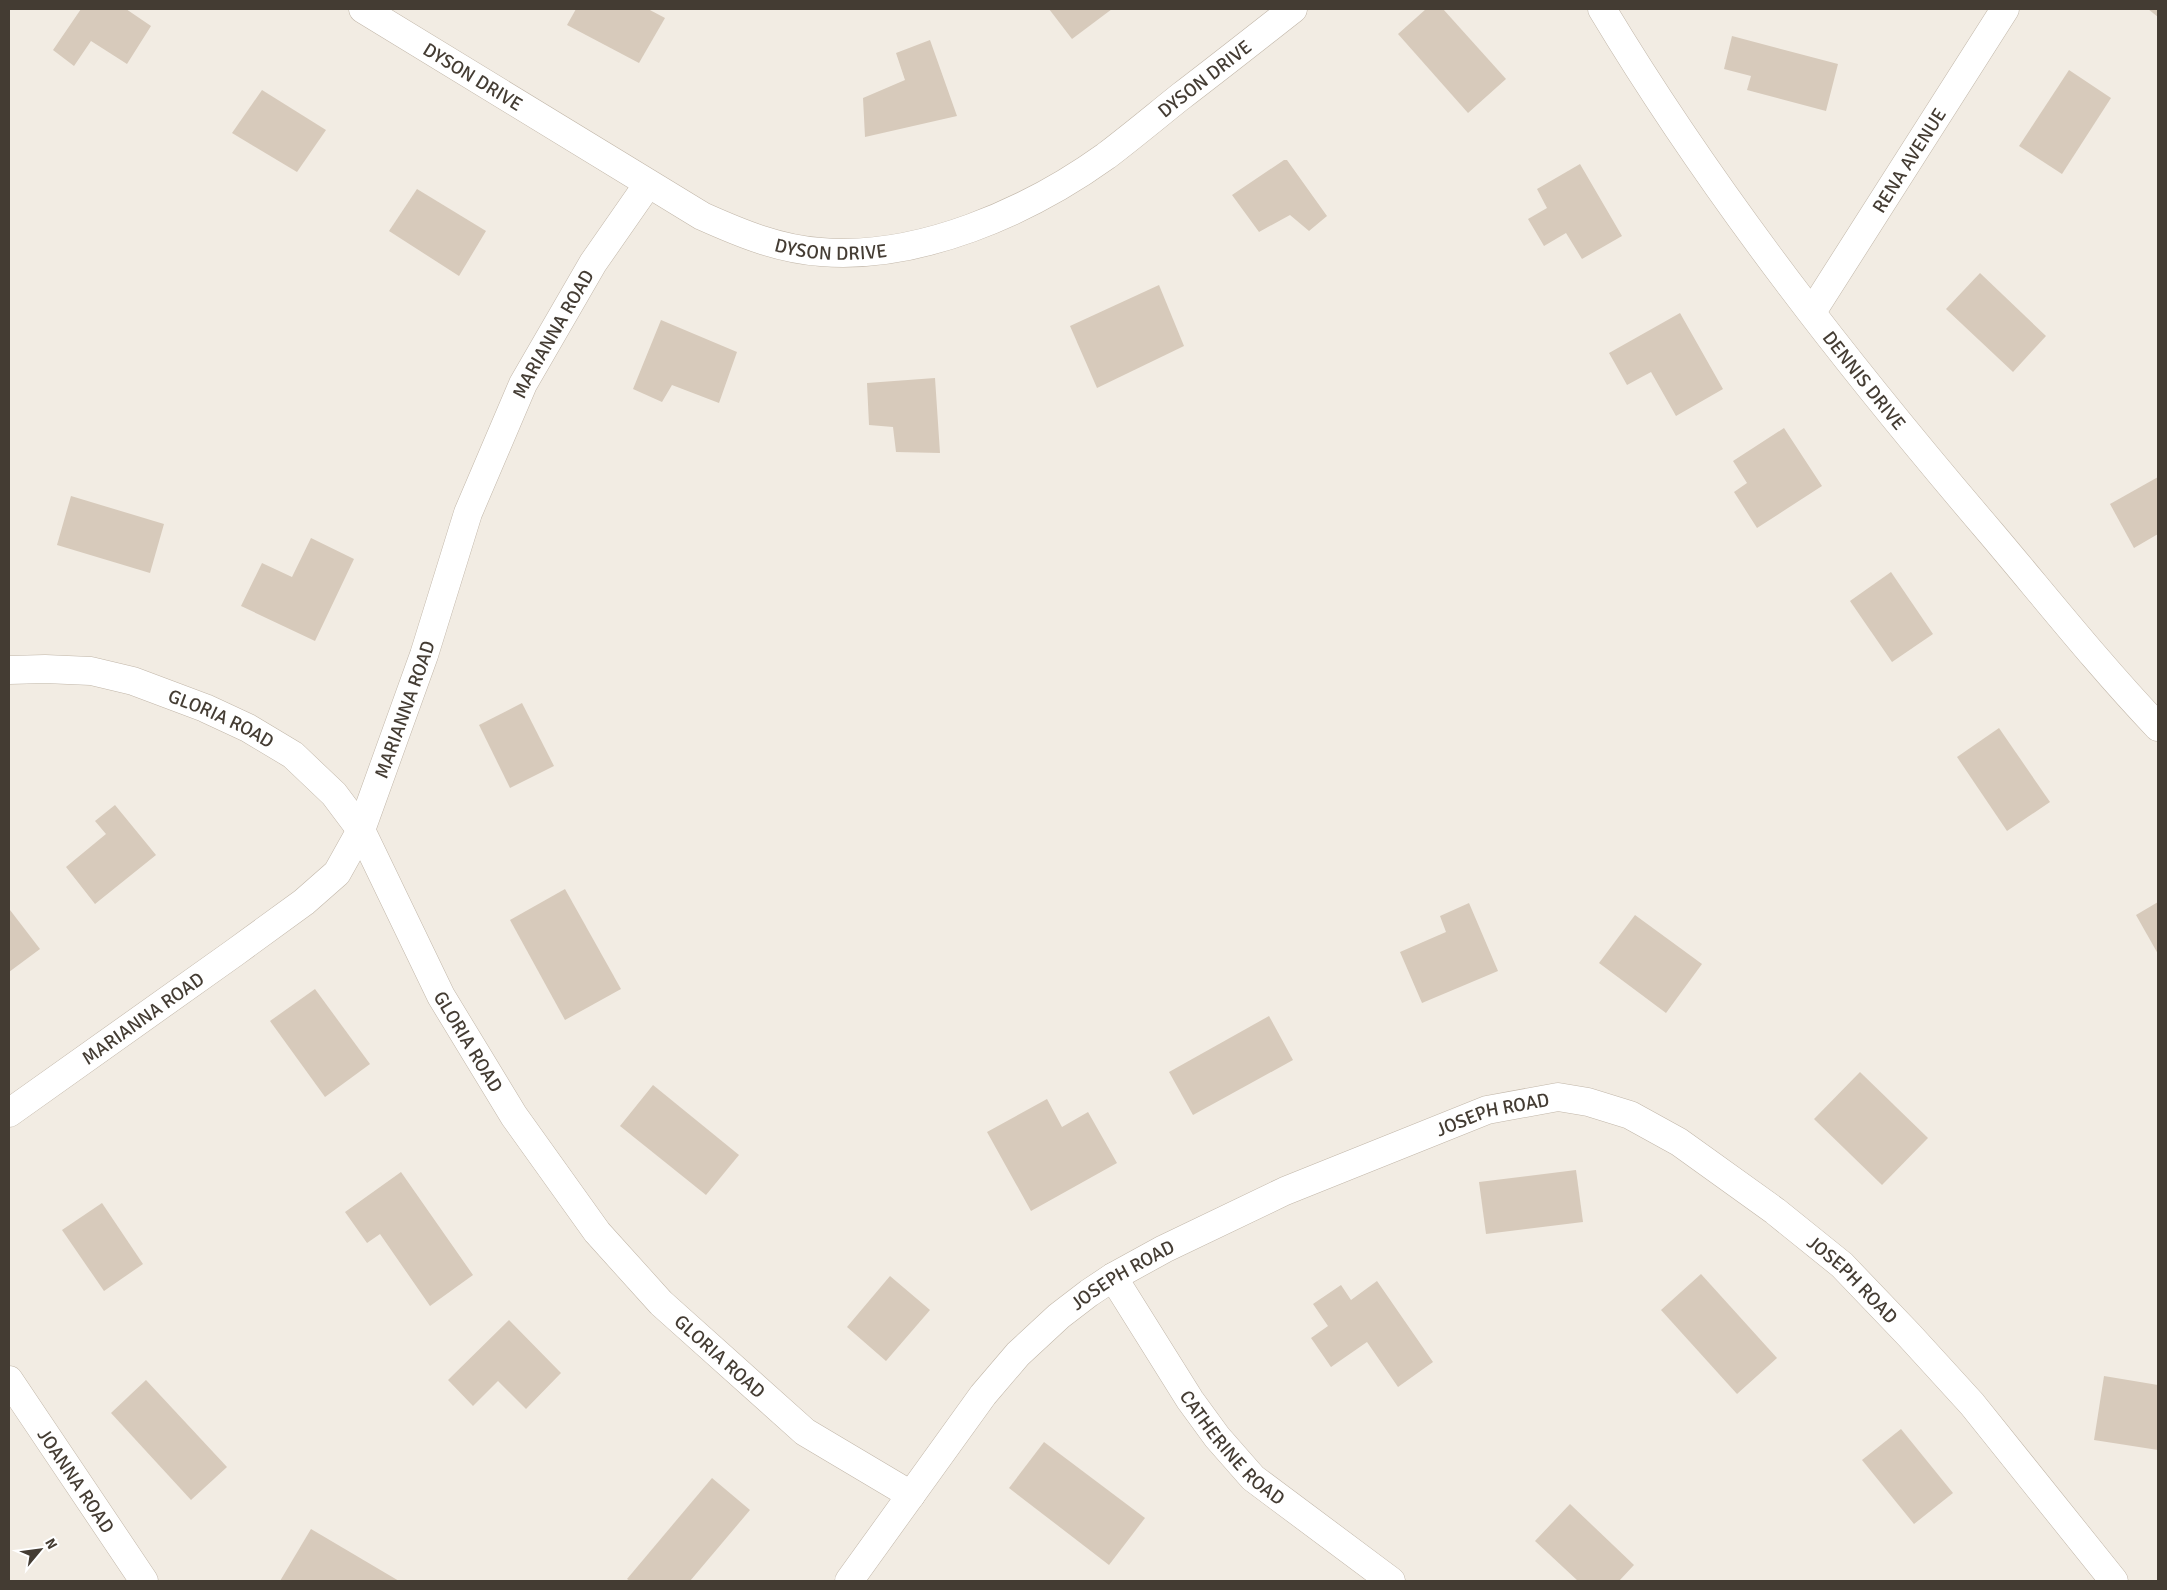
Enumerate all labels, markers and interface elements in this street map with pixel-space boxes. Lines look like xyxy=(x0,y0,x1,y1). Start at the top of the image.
street label: DYSON DRIVE xyxy=(1153,35,1257,123)
street label: DYSON DRIVE xyxy=(418,38,527,117)
street label: RENA AVENUE xyxy=(1867,104,1952,218)
street label: DYSON DRIVE xyxy=(772,233,888,266)
street label: MARIANNA ROAD xyxy=(507,266,600,402)
street label: DENNIS DRIVE xyxy=(1817,326,1911,435)
street label: MARIANNA ROAD xyxy=(370,638,441,782)
street label: GLORIA ROAD xyxy=(165,684,278,754)
street label: MARIANNA ROAD xyxy=(77,967,209,1070)
street label: GLORIA ROAD xyxy=(428,987,508,1097)
street label: JOSEPH ROAD xyxy=(1432,1088,1551,1142)
street label: JOSEPH ROAD xyxy=(1802,1231,1903,1329)
street label: JOSEPH ROAD xyxy=(1066,1235,1178,1316)
street label: GLORIA ROAD xyxy=(669,1310,770,1404)
street label: CATHERINE ROAD xyxy=(1174,1386,1289,1511)
street label: JOANNA ROAD xyxy=(32,1424,119,1538)
north arrow xyxy=(15,1525,65,1575)
text: N xyxy=(41,1536,61,1552)

